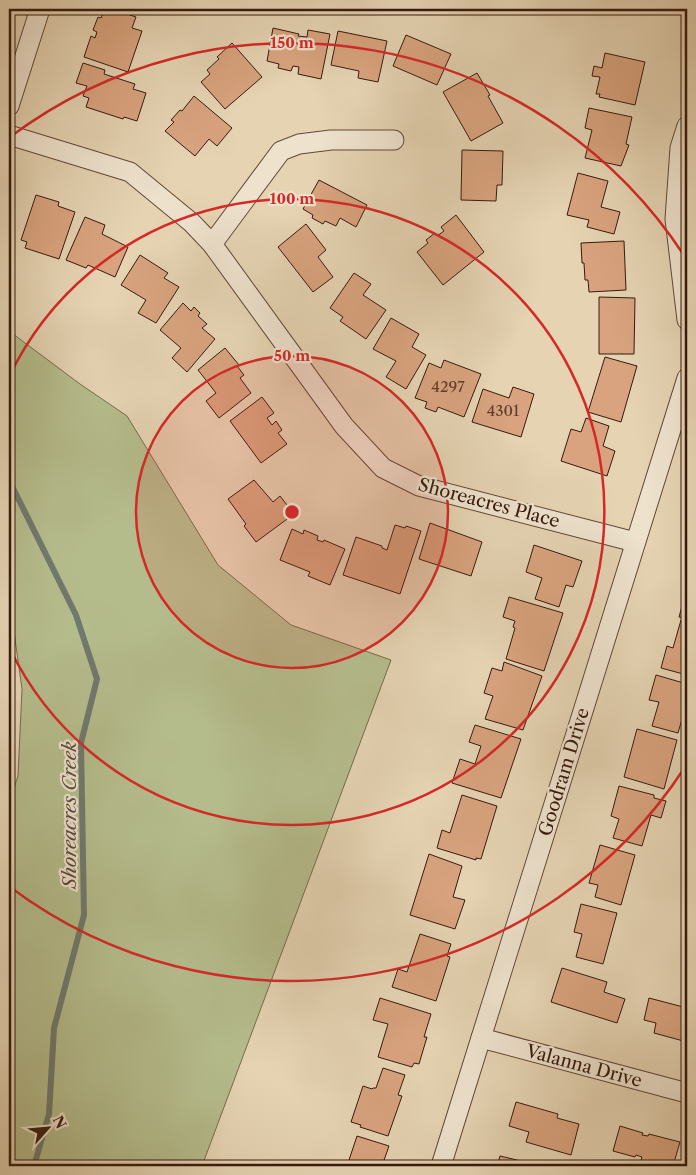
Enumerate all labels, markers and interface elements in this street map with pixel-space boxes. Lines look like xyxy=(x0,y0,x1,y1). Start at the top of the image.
text: 150 m xyxy=(270,33,314,52)
text: 100 m xyxy=(270,189,314,208)
text: 50 m xyxy=(274,346,310,365)
house number: 4297 xyxy=(431,377,465,396)
house number: 4301 xyxy=(487,401,520,420)
street label: Shoreacres Place xyxy=(416,474,562,532)
centre of rings xyxy=(283,503,301,521)
street label: Goodram Drive xyxy=(534,705,594,839)
water label: Shoreacres Creek xyxy=(58,741,81,889)
street label: Valanna Drive xyxy=(523,1040,644,1092)
north arrow xyxy=(22,1102,72,1152)
text: N xyxy=(49,1113,70,1132)

